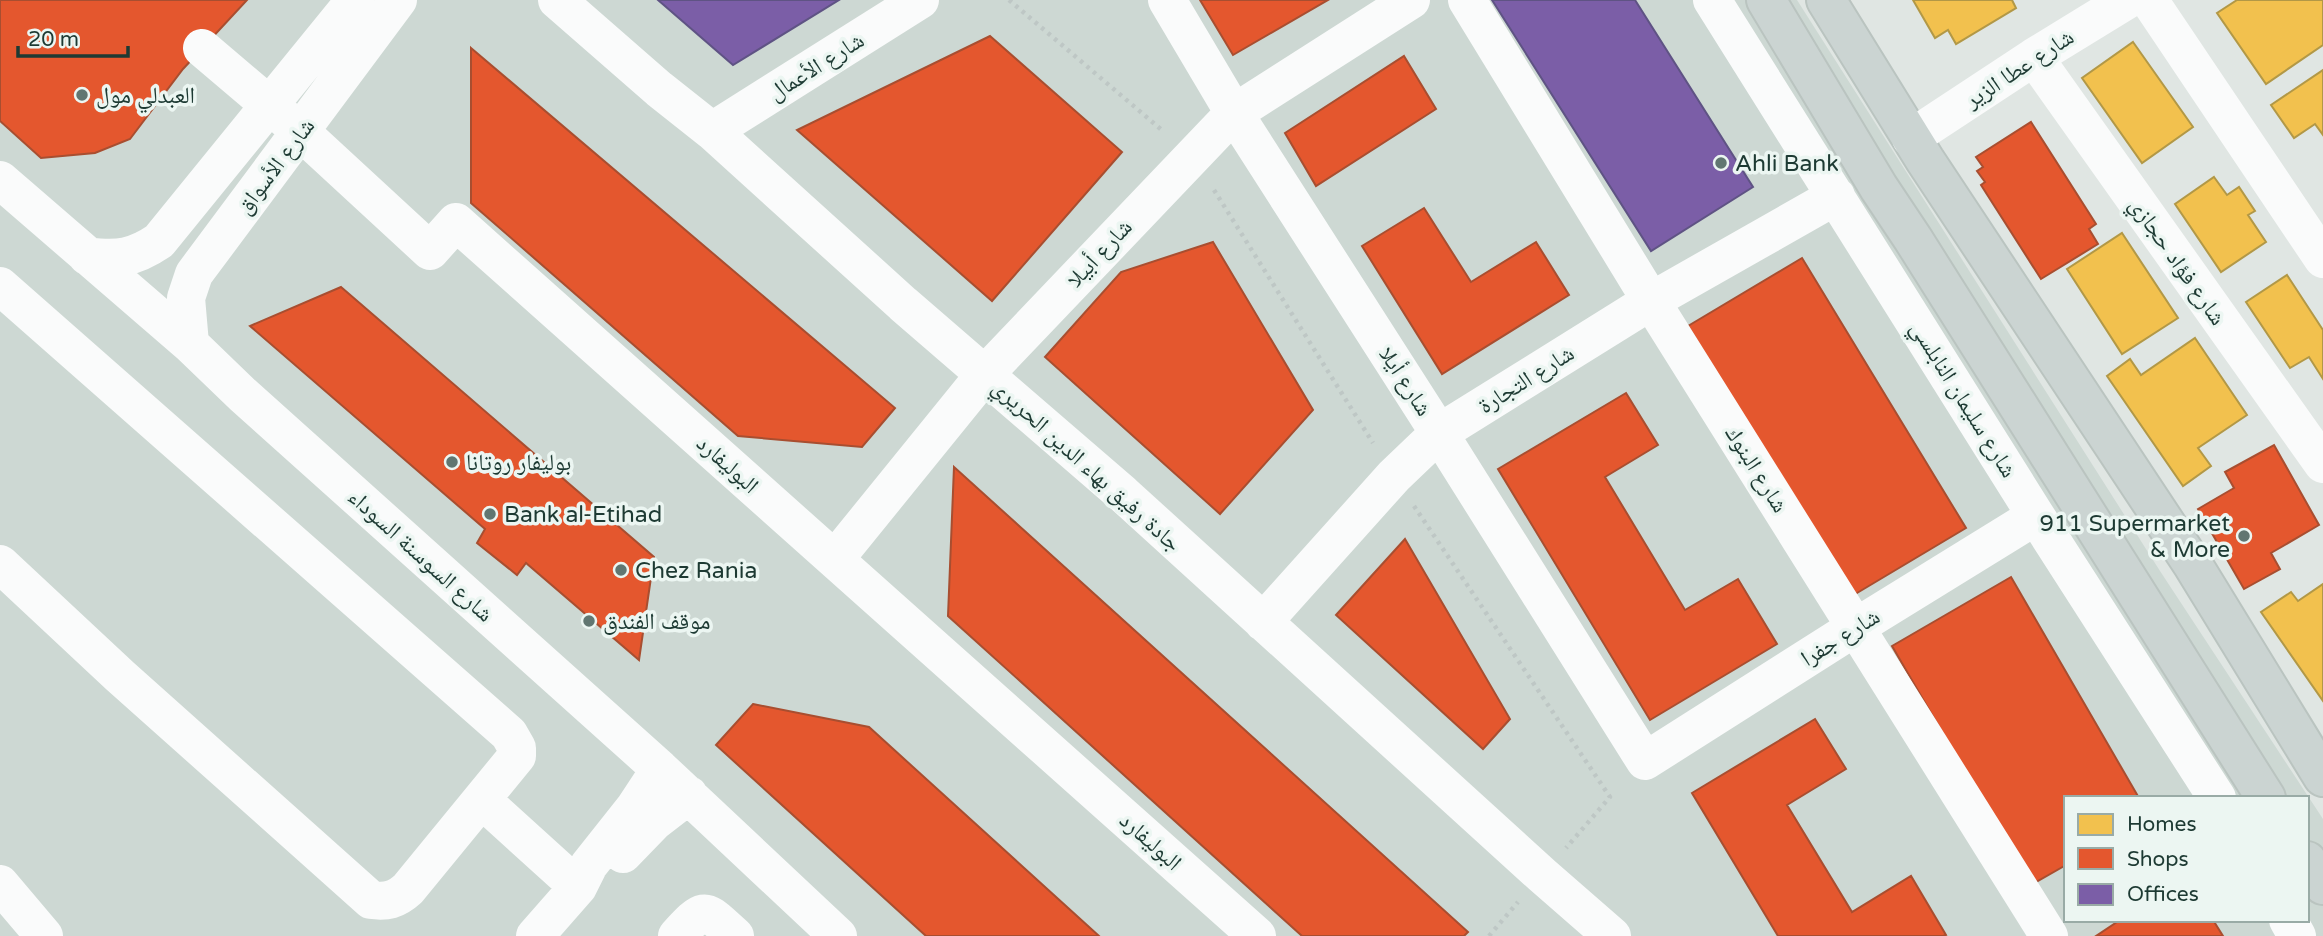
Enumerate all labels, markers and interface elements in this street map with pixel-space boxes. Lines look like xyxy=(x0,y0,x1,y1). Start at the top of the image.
scale bar xyxy=(18,14,128,58)
street label: شارع عطا الزير xyxy=(1959,23,2079,115)
street label: شارع الأعمال xyxy=(763,26,870,107)
text: 20 m xyxy=(28,27,79,52)
place label: العبدلي مول xyxy=(96,82,195,114)
marker: العبدلي مول xyxy=(74,87,90,103)
street label: شارع الأسواق xyxy=(231,113,321,220)
place label: Ahli Bank xyxy=(1735,150,1839,178)
marker: Ahli Bank xyxy=(1713,155,1729,171)
street label: شارع فؤاد حجازي xyxy=(2120,192,2232,333)
street label: شارع أبيلا xyxy=(1060,213,1139,294)
street label: شارع سليمان النابلسي xyxy=(1900,316,2023,485)
street label: شارع التجارة xyxy=(1473,339,1580,420)
street label: شارع أيلا xyxy=(1372,341,1438,422)
street label: جادة رفيق بهاء الدين الحريري xyxy=(983,373,1187,561)
street label: شارع البنوك xyxy=(1719,421,1794,518)
street label: البوليفارد xyxy=(690,430,764,500)
place label: بوليفار روتانا xyxy=(466,449,571,477)
marker: بوليفار روتانا xyxy=(444,454,460,470)
street label: شارع السوسنة السوداء xyxy=(342,483,499,628)
place label: Bank al-Etihad xyxy=(504,501,662,529)
marker: Bank al-Etihad xyxy=(482,506,498,522)
place label: 911 Supermarket & More xyxy=(2039,510,2230,564)
marker: 911 Supermarket & More xyxy=(2236,528,2252,544)
place label: Chez Rania xyxy=(635,557,757,585)
marker: Chez Rania xyxy=(613,562,629,578)
street label: شارع جفرا xyxy=(1796,603,1885,673)
place label: موقف الفندق xyxy=(603,608,710,636)
marker: موقف الفندق xyxy=(581,613,597,629)
legend xyxy=(2064,796,2309,922)
street label: البوليفارد xyxy=(1113,807,1187,877)
text: Homes xyxy=(2127,812,2197,837)
text: Shops xyxy=(2127,847,2189,872)
text: Offices xyxy=(2127,882,2199,907)

